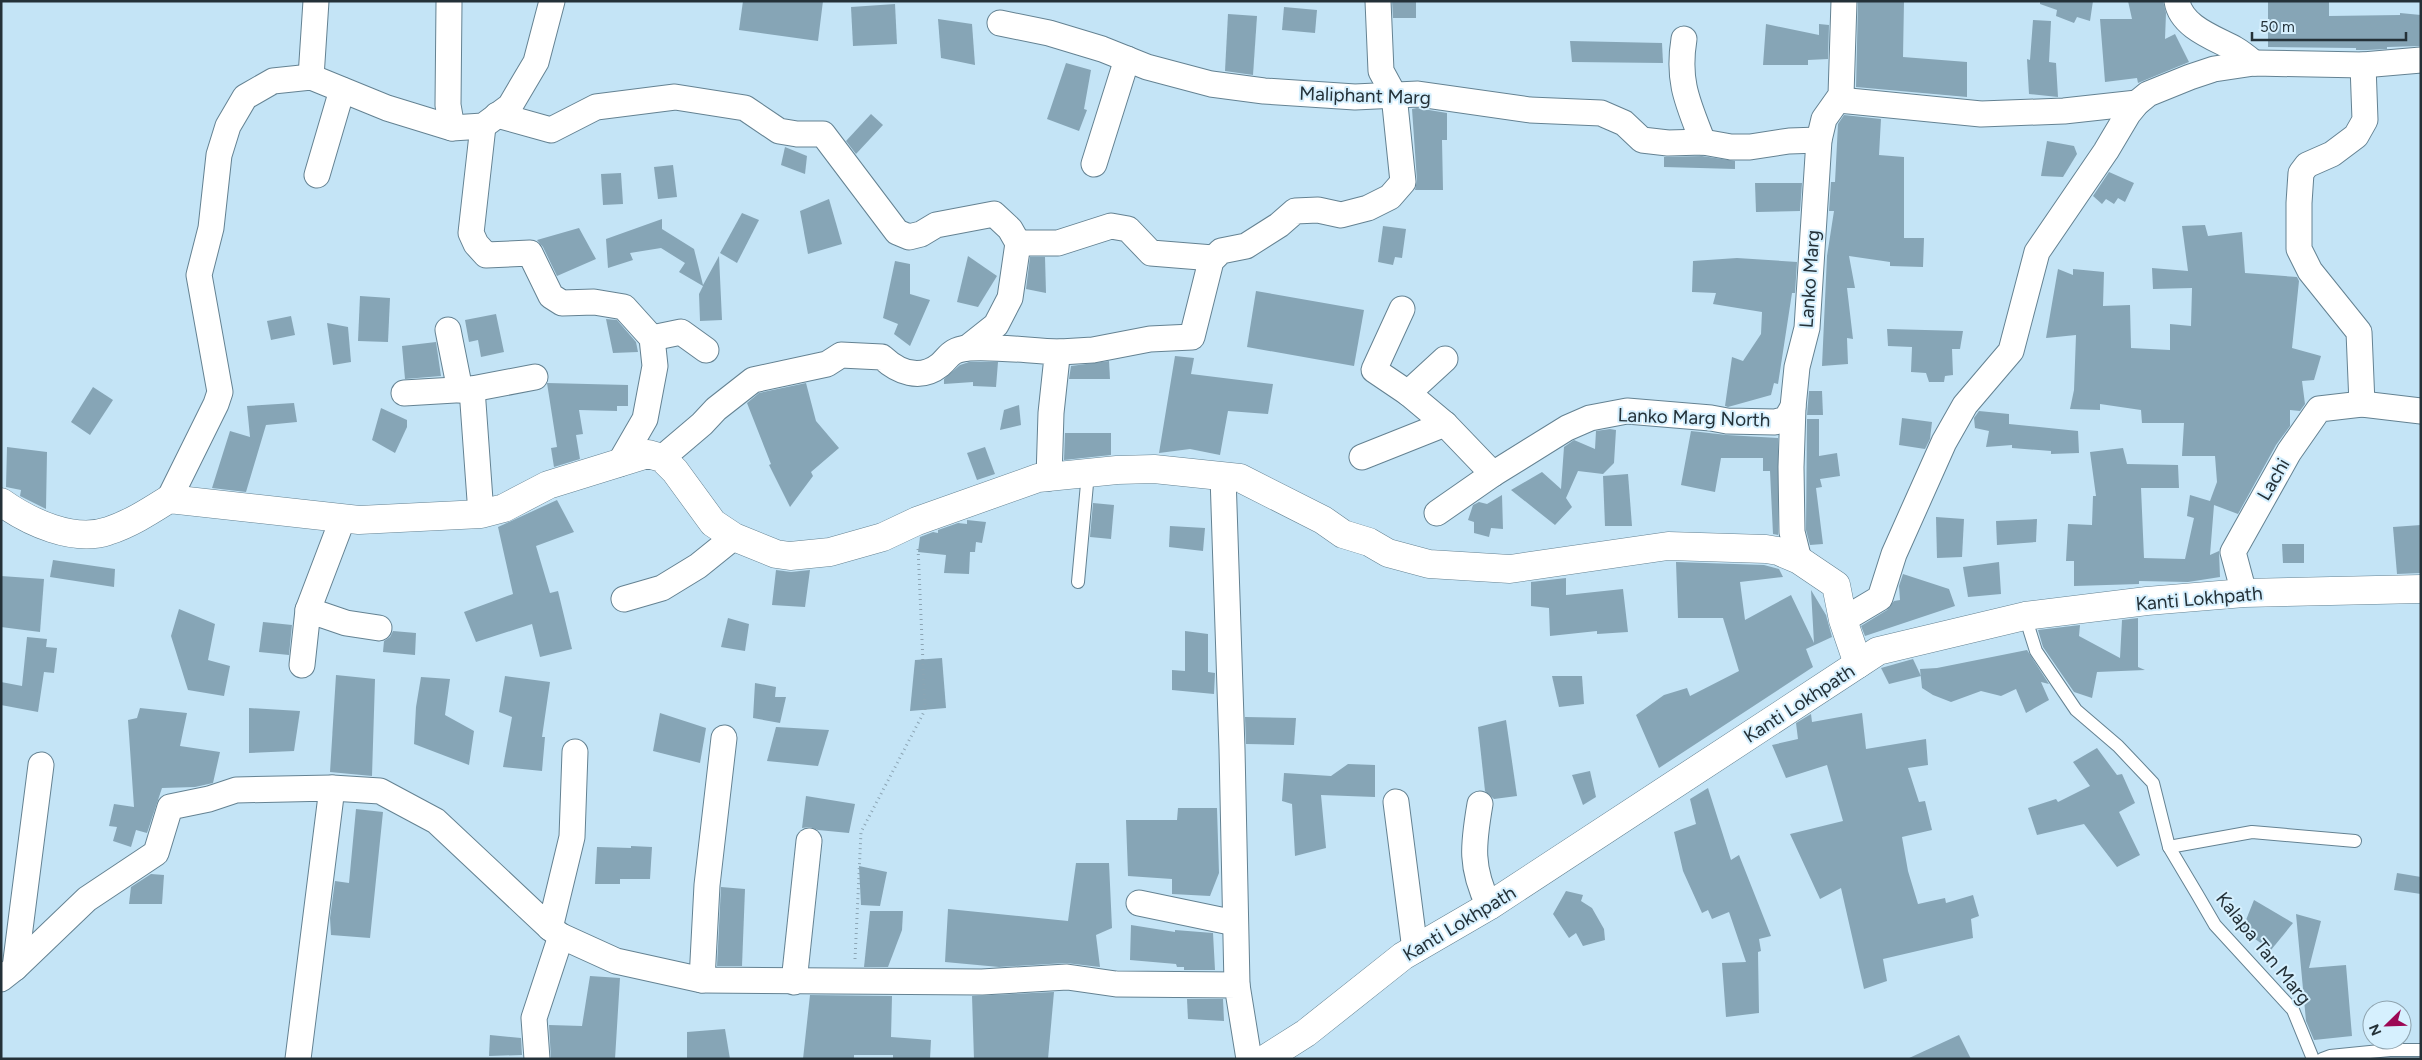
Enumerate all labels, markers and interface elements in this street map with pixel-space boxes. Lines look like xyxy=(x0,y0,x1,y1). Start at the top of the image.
scale bar xyxy=(2252,10,2406,42)
text: 50 m xyxy=(2260,18,2295,36)
street label: Maliphant Marg xyxy=(1299,82,1431,109)
street label: Lanko Marg xyxy=(1795,229,1824,329)
street label: Lanko Marg North xyxy=(1617,403,1771,432)
street label: Lachi xyxy=(2252,454,2295,504)
street label: Kanti Lokhpath xyxy=(2135,581,2264,616)
street label: Kanti Lokhpath xyxy=(1740,659,1859,748)
street label: Kanti Lokhpath xyxy=(1399,881,1520,966)
street label: Kalapa Tan Marg xyxy=(2211,887,2316,1009)
north arrow xyxy=(2362,1000,2412,1050)
text: N xyxy=(2366,1022,2385,1038)

